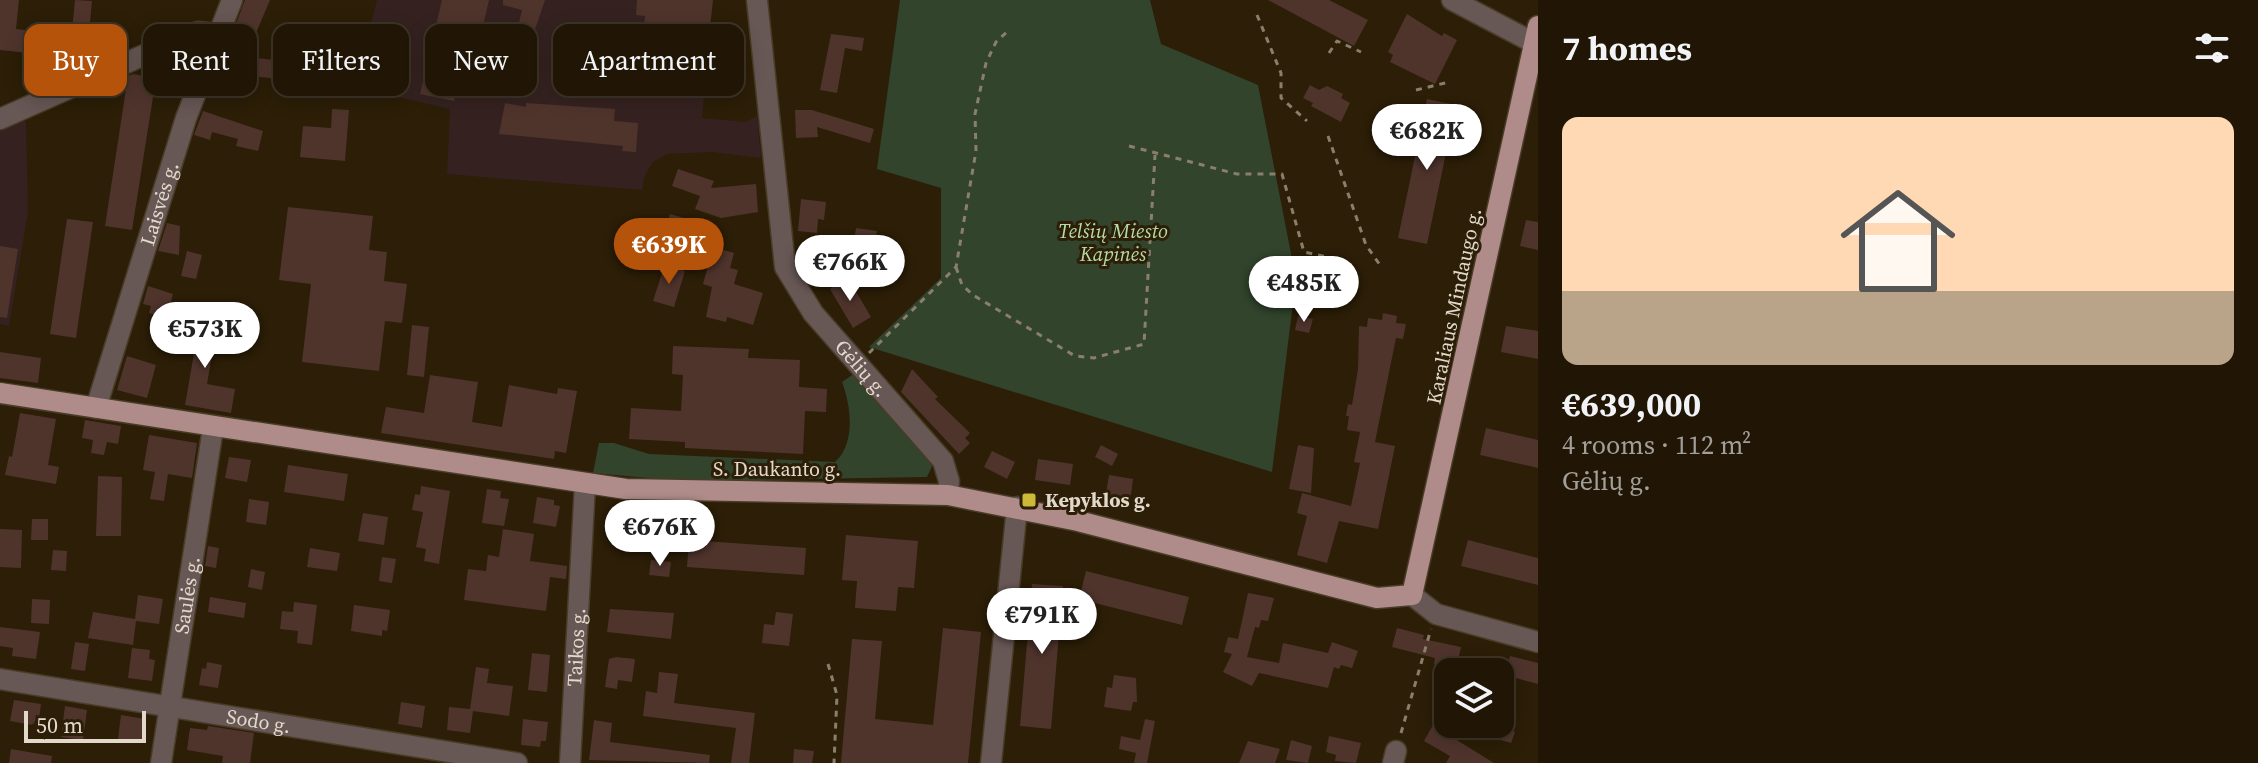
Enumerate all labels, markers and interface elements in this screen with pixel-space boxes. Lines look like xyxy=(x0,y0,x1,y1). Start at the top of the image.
chip: Buy xyxy=(24,24,127,96)
chip: Rent xyxy=(143,24,257,96)
chip: Filters xyxy=(273,24,409,96)
chip: New xyxy=(425,24,537,96)
chip: Apartment xyxy=(553,24,744,96)
text: 7 homes xyxy=(1562,25,1692,71)
icon: filters xyxy=(2190,26,2234,70)
pin: €682K xyxy=(1371,104,1483,172)
text: €682K xyxy=(1390,112,1464,148)
street label: Laisvės g. xyxy=(133,158,186,249)
icon: home xyxy=(1826,169,1970,313)
street label: Karaliaus Mindaugo g. xyxy=(1420,205,1488,407)
park label: Telšių Miesto Kapinės xyxy=(1058,217,1168,268)
pin: €639K xyxy=(613,218,725,286)
text: €639K xyxy=(632,226,706,262)
pin: €766K xyxy=(794,235,906,303)
text: €766K xyxy=(813,243,887,279)
pin: €485K xyxy=(1248,256,1360,324)
text: €485K xyxy=(1267,264,1341,300)
pin: €573K xyxy=(149,302,261,370)
text: €573K xyxy=(168,310,242,346)
street label: Gėlių g. xyxy=(829,333,895,403)
text: €639,000 xyxy=(1562,381,1701,427)
text: 4 rooms · 112 m² xyxy=(1562,427,1751,463)
street label: S. Daukanto g. xyxy=(713,455,841,483)
text: Gėlių g. xyxy=(1562,463,1651,499)
place label: Kepyklos g. xyxy=(1045,486,1151,514)
marker: Kepyklos g. xyxy=(1020,491,1038,509)
pin: €676K xyxy=(604,500,716,568)
text: €676K xyxy=(623,508,697,544)
street label: Saulės g. xyxy=(167,554,207,636)
pin: €791K xyxy=(986,588,1098,656)
text: €791K xyxy=(1005,596,1079,632)
street label: Taikos g. xyxy=(560,607,592,687)
map controls xyxy=(1434,658,1514,738)
button: layers xyxy=(1434,658,1514,738)
street label: Sodo g. xyxy=(224,702,293,740)
scale bar xyxy=(24,707,146,743)
text: 50 m xyxy=(36,710,83,740)

